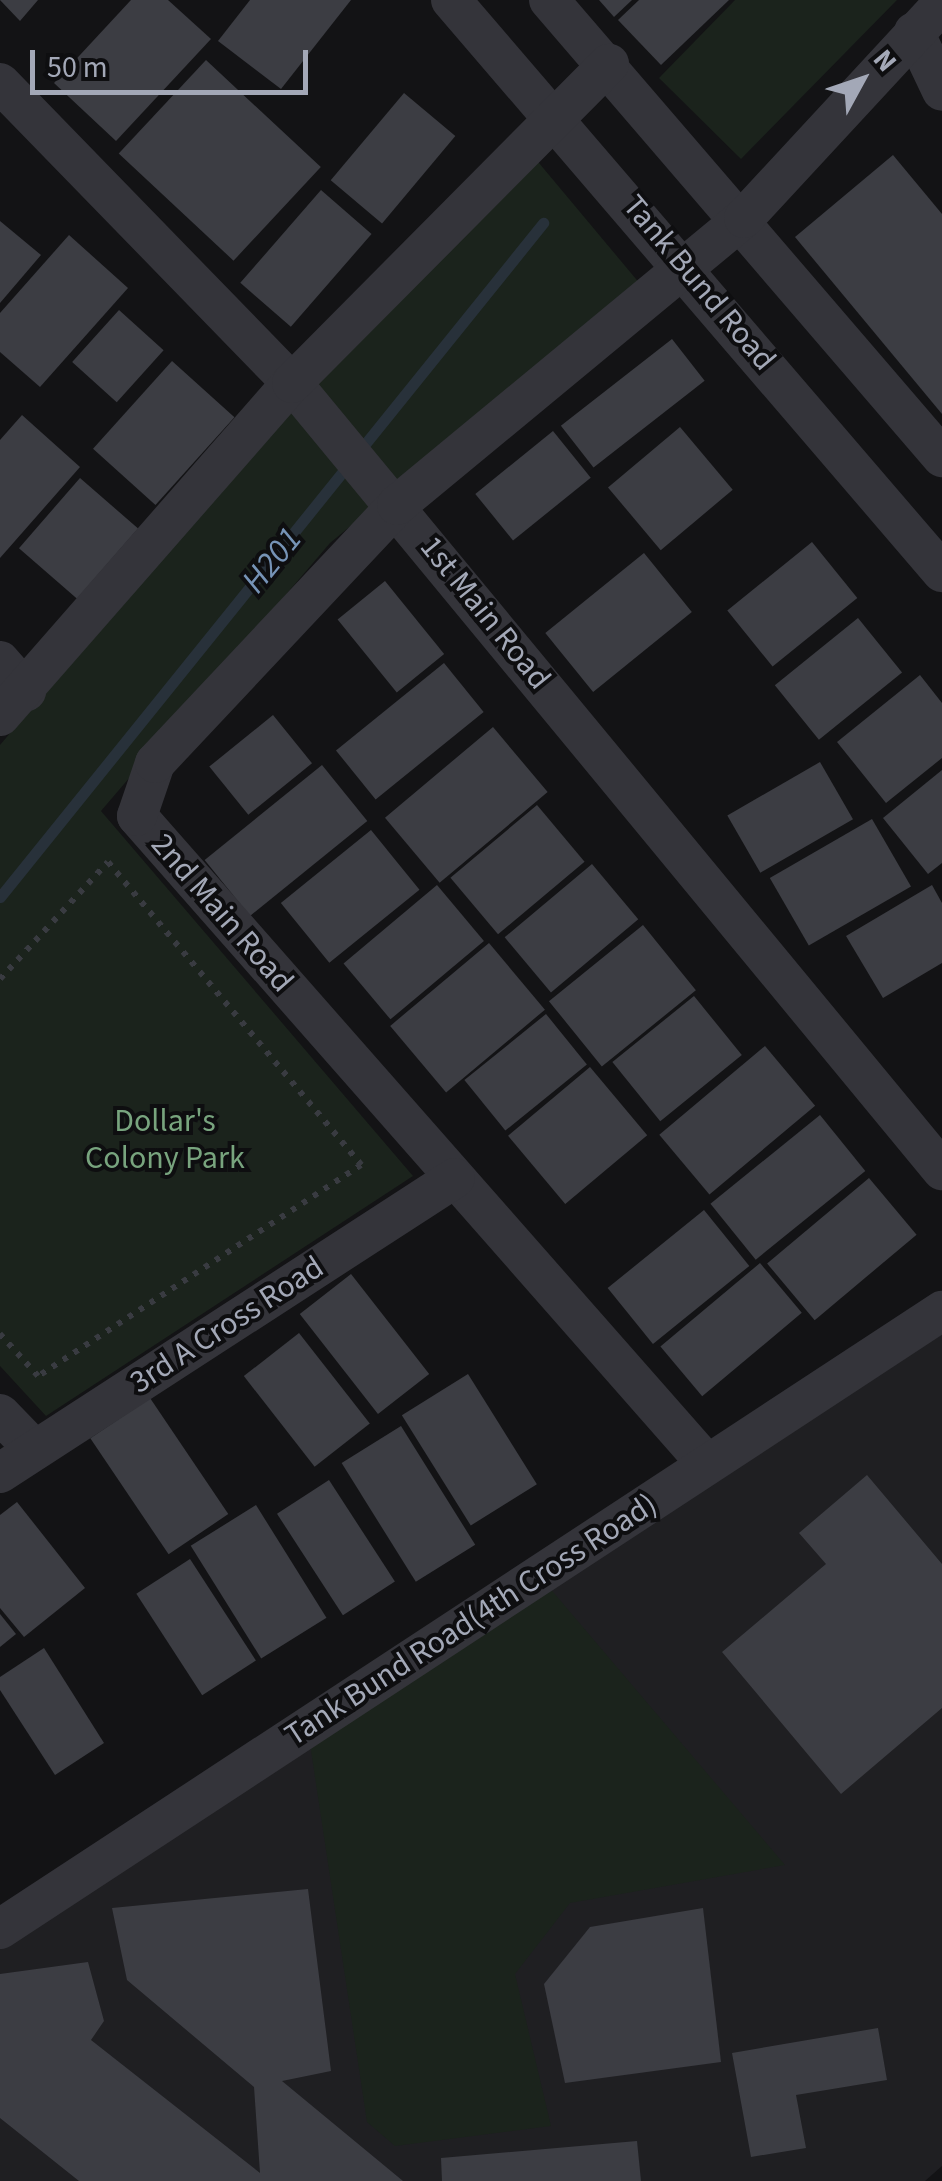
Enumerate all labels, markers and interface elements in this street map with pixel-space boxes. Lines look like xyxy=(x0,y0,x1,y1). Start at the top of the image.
scale bar xyxy=(35,30,312,92)
north arrow xyxy=(812,30,912,130)
text: N xyxy=(864,41,906,81)
text: 50 m xyxy=(47,46,108,89)
street label: Tank Bund Road xyxy=(614,187,784,379)
water label: H201 xyxy=(233,519,311,601)
street label: 1st Main Road xyxy=(412,529,558,697)
street label: 2nd Main Road xyxy=(143,826,301,1000)
park label: Dollar's Colony Park xyxy=(85,1103,245,1178)
street label: 3rd A Cross Road xyxy=(123,1248,331,1402)
street label: Tank Bund Road(4th Cross Road) xyxy=(278,1485,664,1755)

